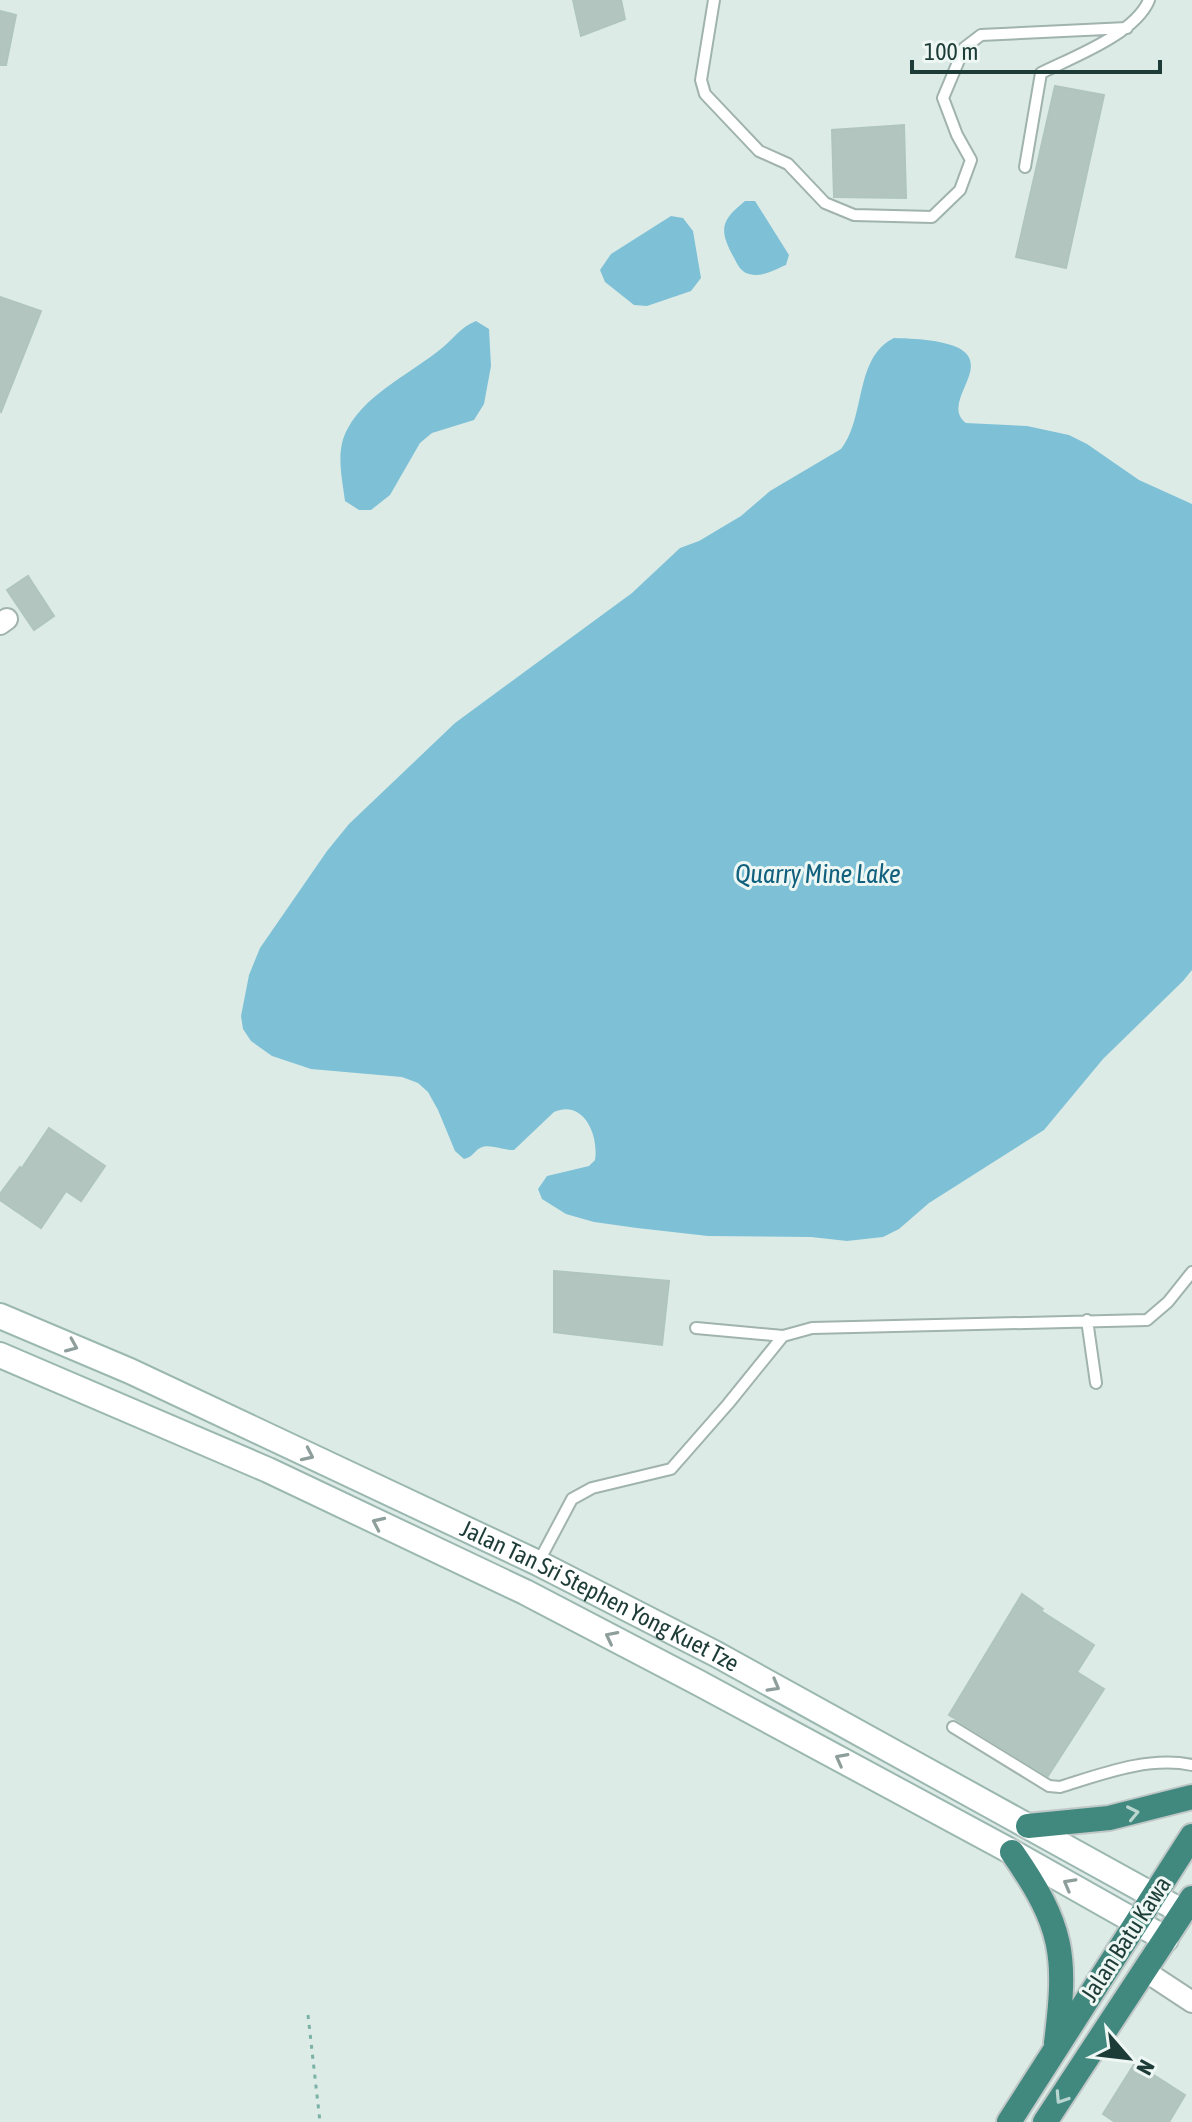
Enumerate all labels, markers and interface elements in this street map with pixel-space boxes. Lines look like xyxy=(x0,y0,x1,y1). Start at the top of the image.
scale bar xyxy=(912,24,1160,74)
text: 100 m xyxy=(924,38,978,65)
water label: Quarry Mine Lake xyxy=(735,859,901,889)
one-way arrow xyxy=(64,1337,78,1353)
one-way arrow xyxy=(300,1445,314,1461)
street label: Jalan Tan Sri Stephen Yong Kuet Tze xyxy=(456,1515,744,1677)
one-way arrow xyxy=(372,1516,386,1532)
one-way arrow xyxy=(605,1632,620,1647)
one-way arrow xyxy=(766,1676,780,1692)
one-way arrow xyxy=(834,1754,849,1769)
one-way arrow xyxy=(1127,1806,1140,1823)
street label: Jalan Batu Kawa xyxy=(1075,1871,1176,2006)
one-way arrow xyxy=(1063,1878,1078,1894)
north arrow xyxy=(1088,2018,1168,2098)
text: N xyxy=(1131,2056,1160,2079)
one-way arrow xyxy=(1056,2089,1071,2103)

